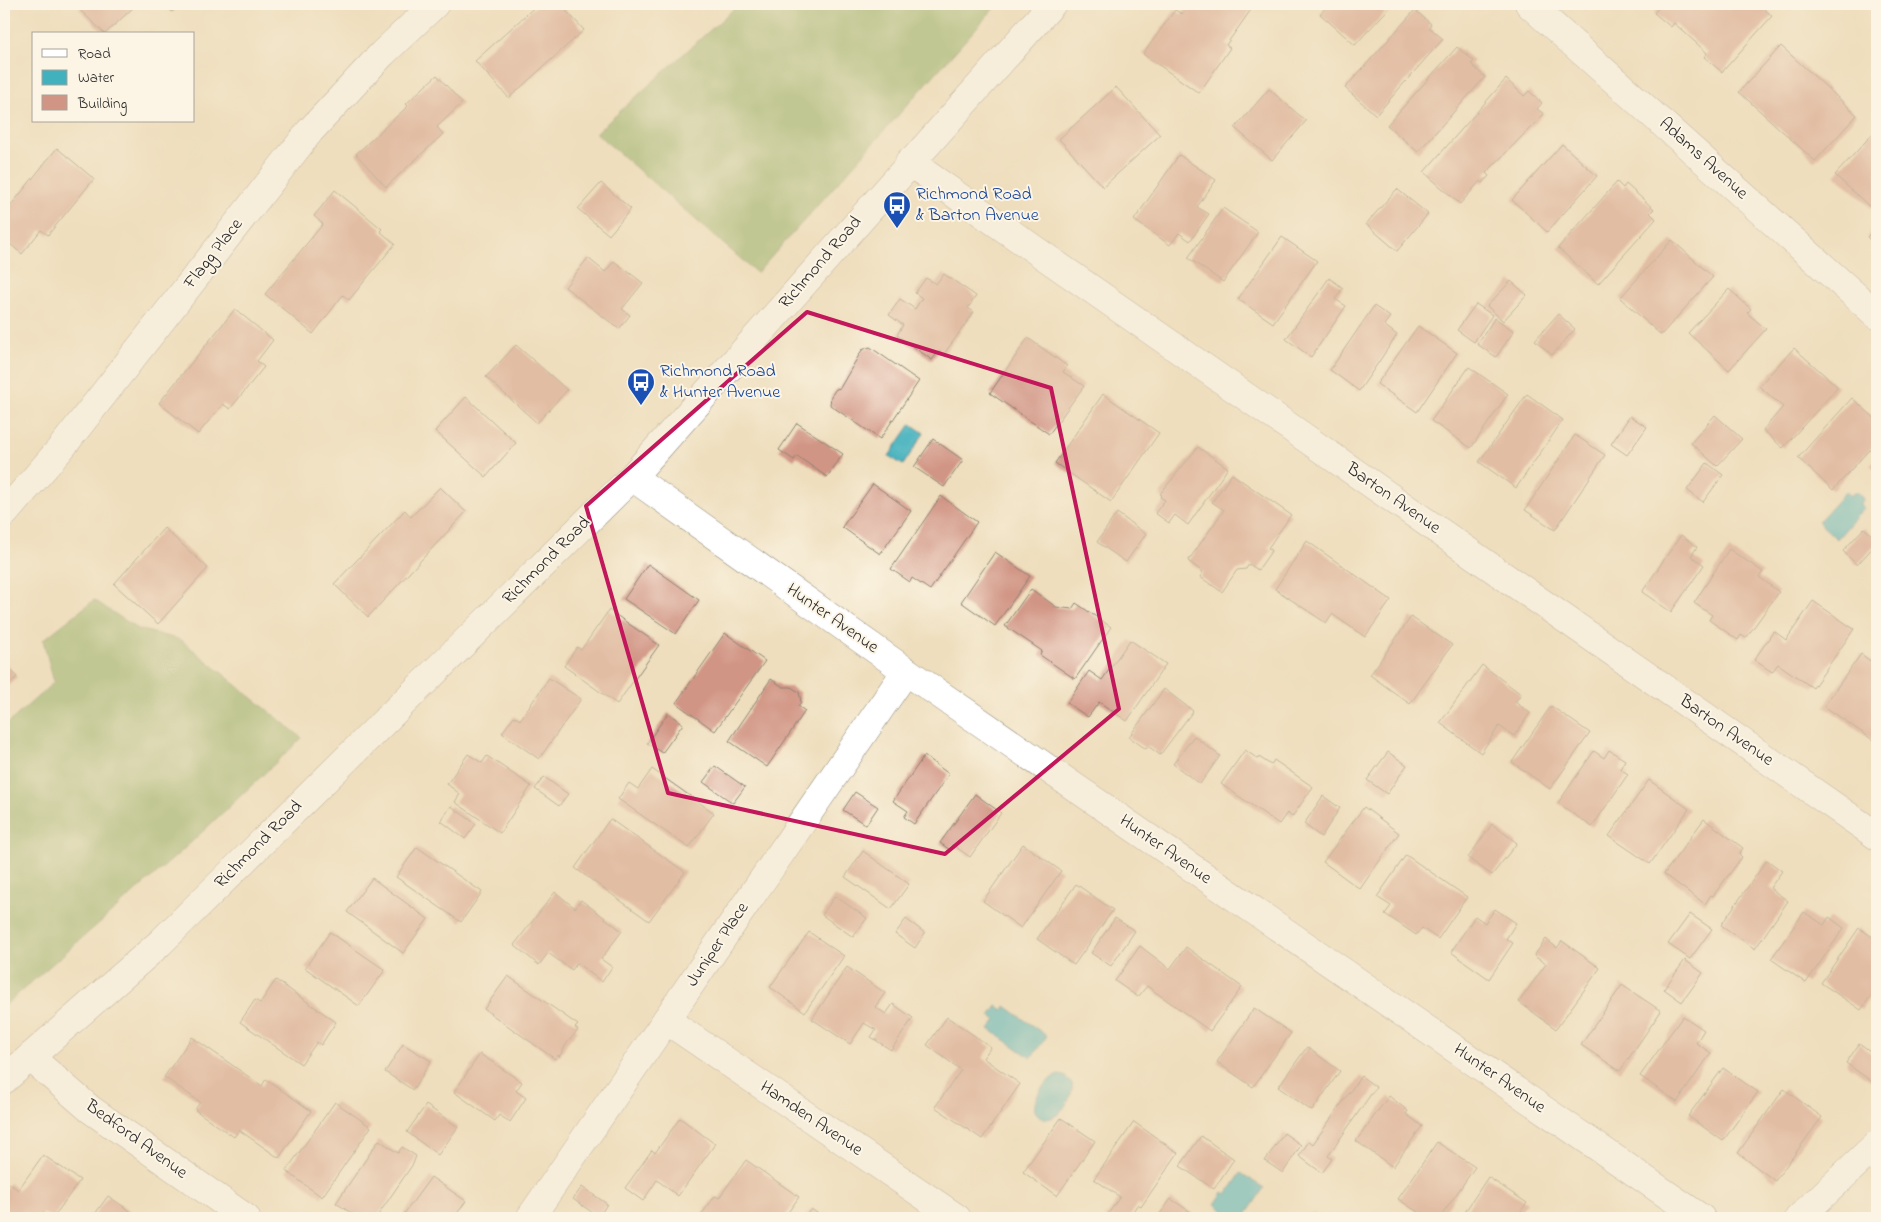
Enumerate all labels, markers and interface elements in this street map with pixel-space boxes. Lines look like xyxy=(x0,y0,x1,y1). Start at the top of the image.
legend xyxy=(32,32,195,122)
text: Road xyxy=(78,43,111,65)
text: Water xyxy=(78,67,114,89)
text: Building xyxy=(77,93,127,116)
street label: Adams Avenue xyxy=(1653,112,1754,207)
place label: Richmond Road & Barton Avenue xyxy=(916,182,1040,229)
bus stop icon: Richmond Road & Barton Avenue xyxy=(882,190,912,229)
street label: Richmond Road xyxy=(773,211,869,315)
street label: Flagg Place xyxy=(178,212,251,296)
place label: Richmond Road & Hunter Avenue xyxy=(660,359,781,406)
bus stop icon: Richmond Road & Hunter Avenue xyxy=(626,367,656,406)
street label: Barton Avenue xyxy=(1340,456,1446,542)
street label: Richmond Road xyxy=(497,511,597,611)
street label: Hunter Avenue xyxy=(780,577,884,661)
street label: Barton Avenue xyxy=(1673,688,1779,774)
street label: Richmond Road xyxy=(209,795,309,895)
street label: Hunter Avenue xyxy=(1113,808,1217,892)
street label: Juniper Place xyxy=(680,897,756,993)
street label: Hunter Avenue xyxy=(1447,1037,1551,1121)
street label: Hamden Avenue xyxy=(754,1075,869,1164)
street label: Bedford Avenue xyxy=(79,1093,193,1187)

